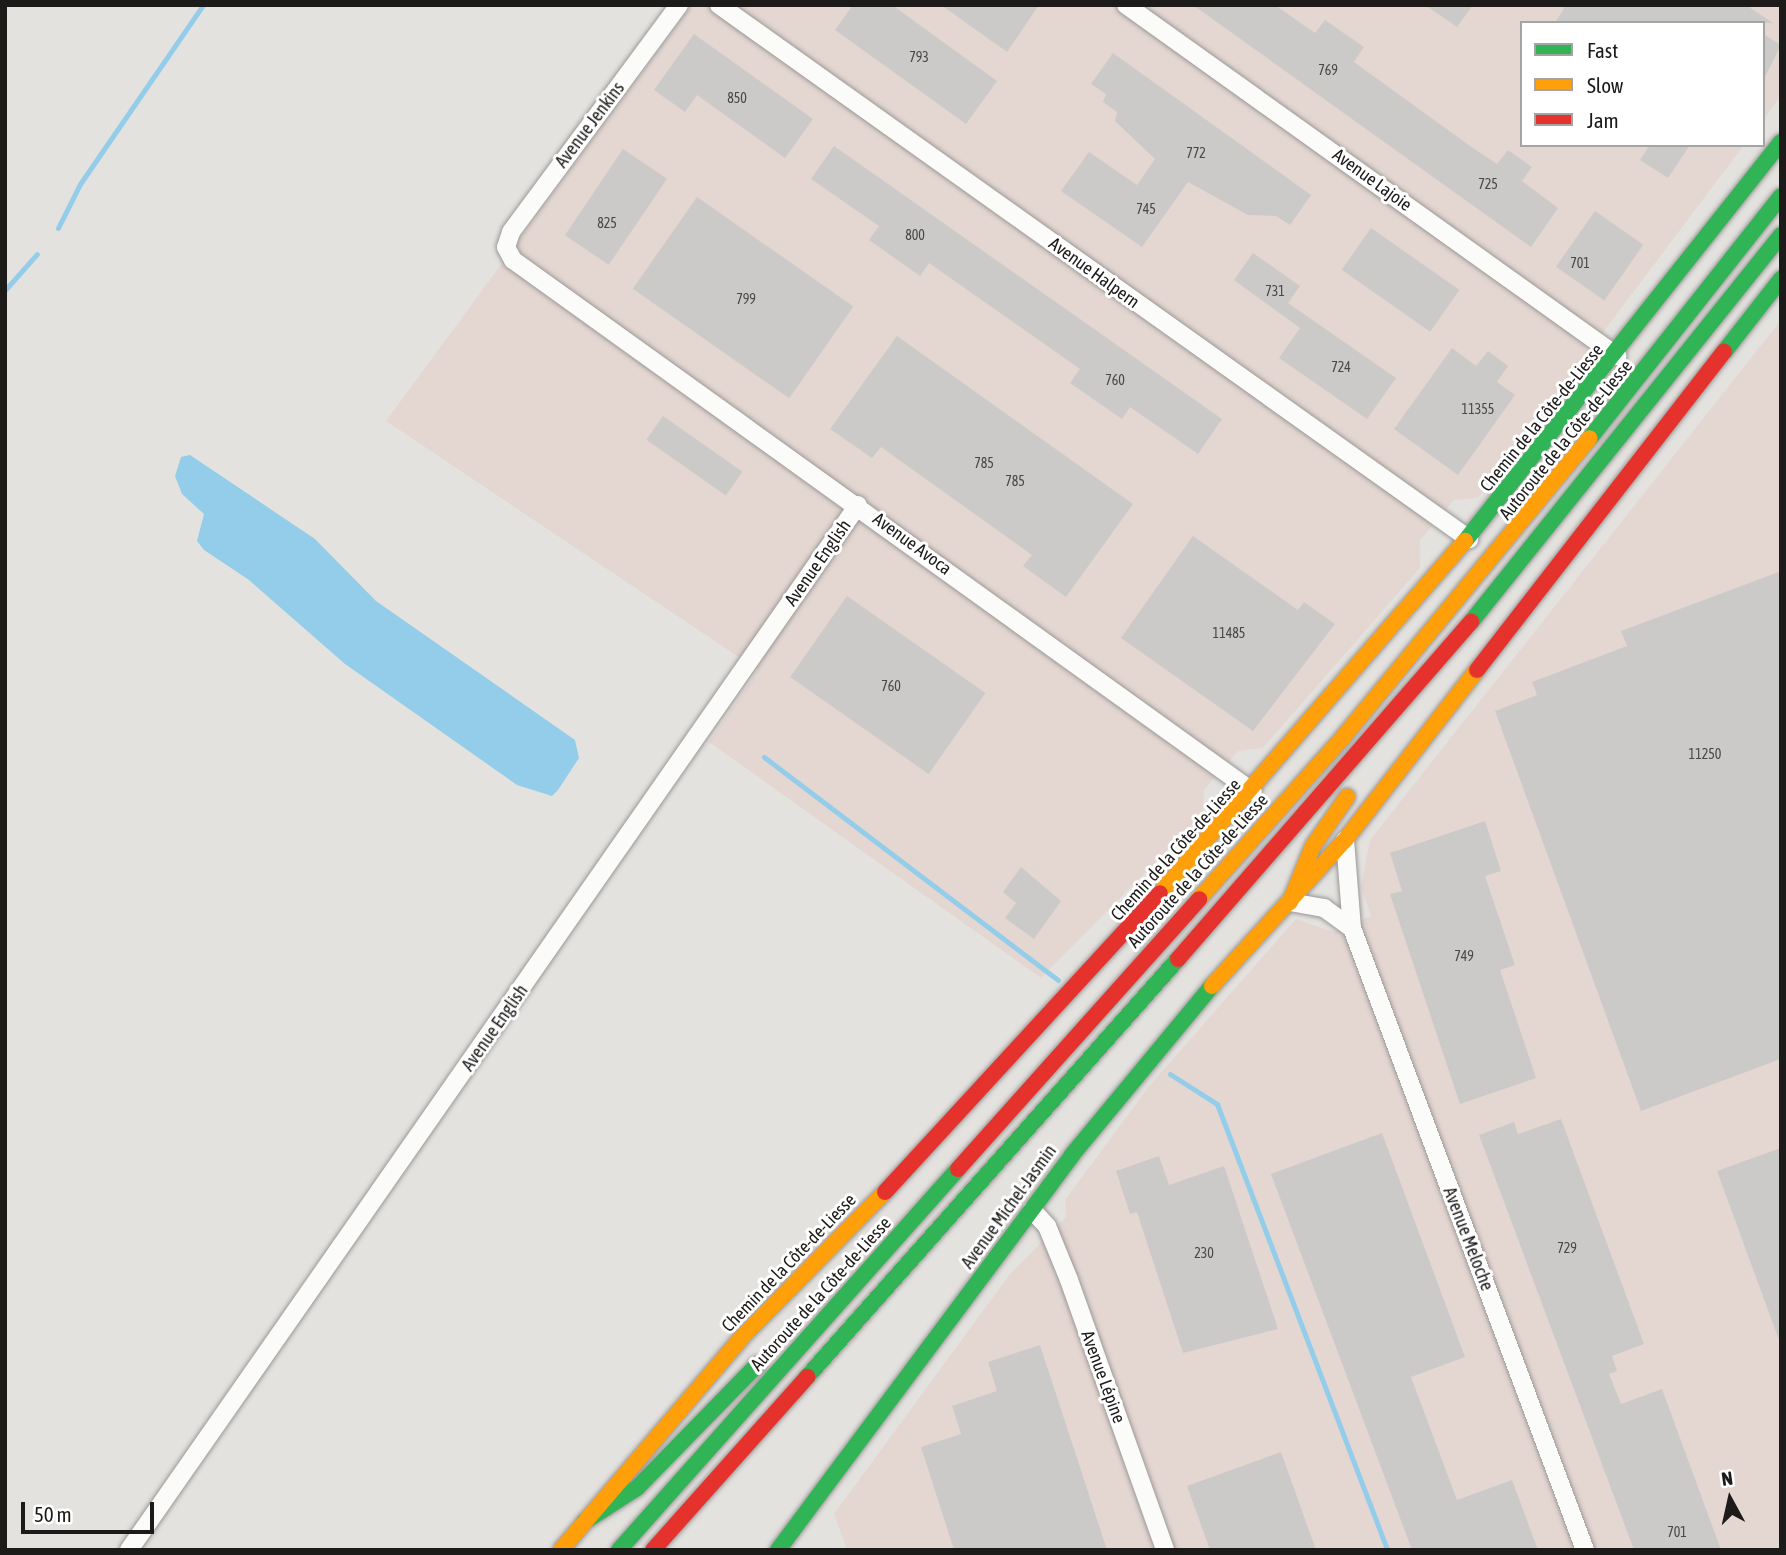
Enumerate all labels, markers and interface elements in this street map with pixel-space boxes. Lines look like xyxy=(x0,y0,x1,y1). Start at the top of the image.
legend xyxy=(1520,21,1765,147)
text: Fast xyxy=(1587,38,1618,62)
house number: 793 xyxy=(909,49,929,65)
house number: 769 xyxy=(1318,62,1338,78)
text: Slow xyxy=(1587,73,1623,97)
street label: Avenue Jenkins xyxy=(551,78,629,172)
house number: 850 xyxy=(727,90,747,106)
text: Jam xyxy=(1587,108,1619,132)
street label: Avenue Lajoie xyxy=(1328,144,1416,216)
house number: 772 xyxy=(1186,145,1206,161)
house number: 725 xyxy=(1478,176,1498,192)
house number: 745 xyxy=(1136,201,1156,217)
house number: 825 xyxy=(597,215,617,231)
house number: 800 xyxy=(905,227,925,243)
street label: Avenue Halpern xyxy=(1045,233,1143,313)
house number: 701 xyxy=(1570,255,1590,271)
house number: 731 xyxy=(1265,283,1285,299)
house number: 799 xyxy=(736,291,756,307)
street label: Chemin de la Côte-de-Liesse xyxy=(1476,340,1608,496)
street label: Autoroute de la Côte-de-Liesse xyxy=(1495,356,1637,524)
house number: 724 xyxy=(1331,359,1351,375)
house number: 760 xyxy=(1105,372,1125,388)
house number: 11355 xyxy=(1462,401,1494,417)
house number: 785 xyxy=(974,455,994,471)
house number: 785 xyxy=(1005,473,1025,489)
street label: Avenue Avoca xyxy=(869,508,955,580)
street label: Avenue English xyxy=(780,516,856,610)
house number: 11485 xyxy=(1213,625,1245,641)
house number: 760 xyxy=(881,678,901,694)
house number: 11250 xyxy=(1689,746,1721,762)
street label: Chemin de la Côte-de-Liesse xyxy=(1107,775,1245,925)
street label: Autoroute de la Côte-de-Liesse xyxy=(1123,790,1273,952)
house number: 749 xyxy=(1454,948,1474,964)
street label: Avenue English xyxy=(457,981,533,1075)
street label: Avenue Michel-Jasmin xyxy=(957,1141,1061,1273)
street label: Avenue Meloche xyxy=(1438,1184,1498,1294)
street label: Chemin de la Côte-de-Liesse xyxy=(717,1189,861,1337)
street label: Autoroute de la Côte-de-Liesse xyxy=(746,1213,896,1375)
house number: 729 xyxy=(1557,1240,1577,1256)
house number: 230 xyxy=(1194,1245,1214,1261)
street label: Avenue Lépine xyxy=(1076,1328,1130,1426)
north arrow xyxy=(1695,1464,1765,1534)
text: N xyxy=(1720,1467,1734,1490)
scale bar xyxy=(24,1488,158,1532)
text: 50 m xyxy=(34,1502,72,1526)
house number: 701 xyxy=(1667,1524,1687,1540)

